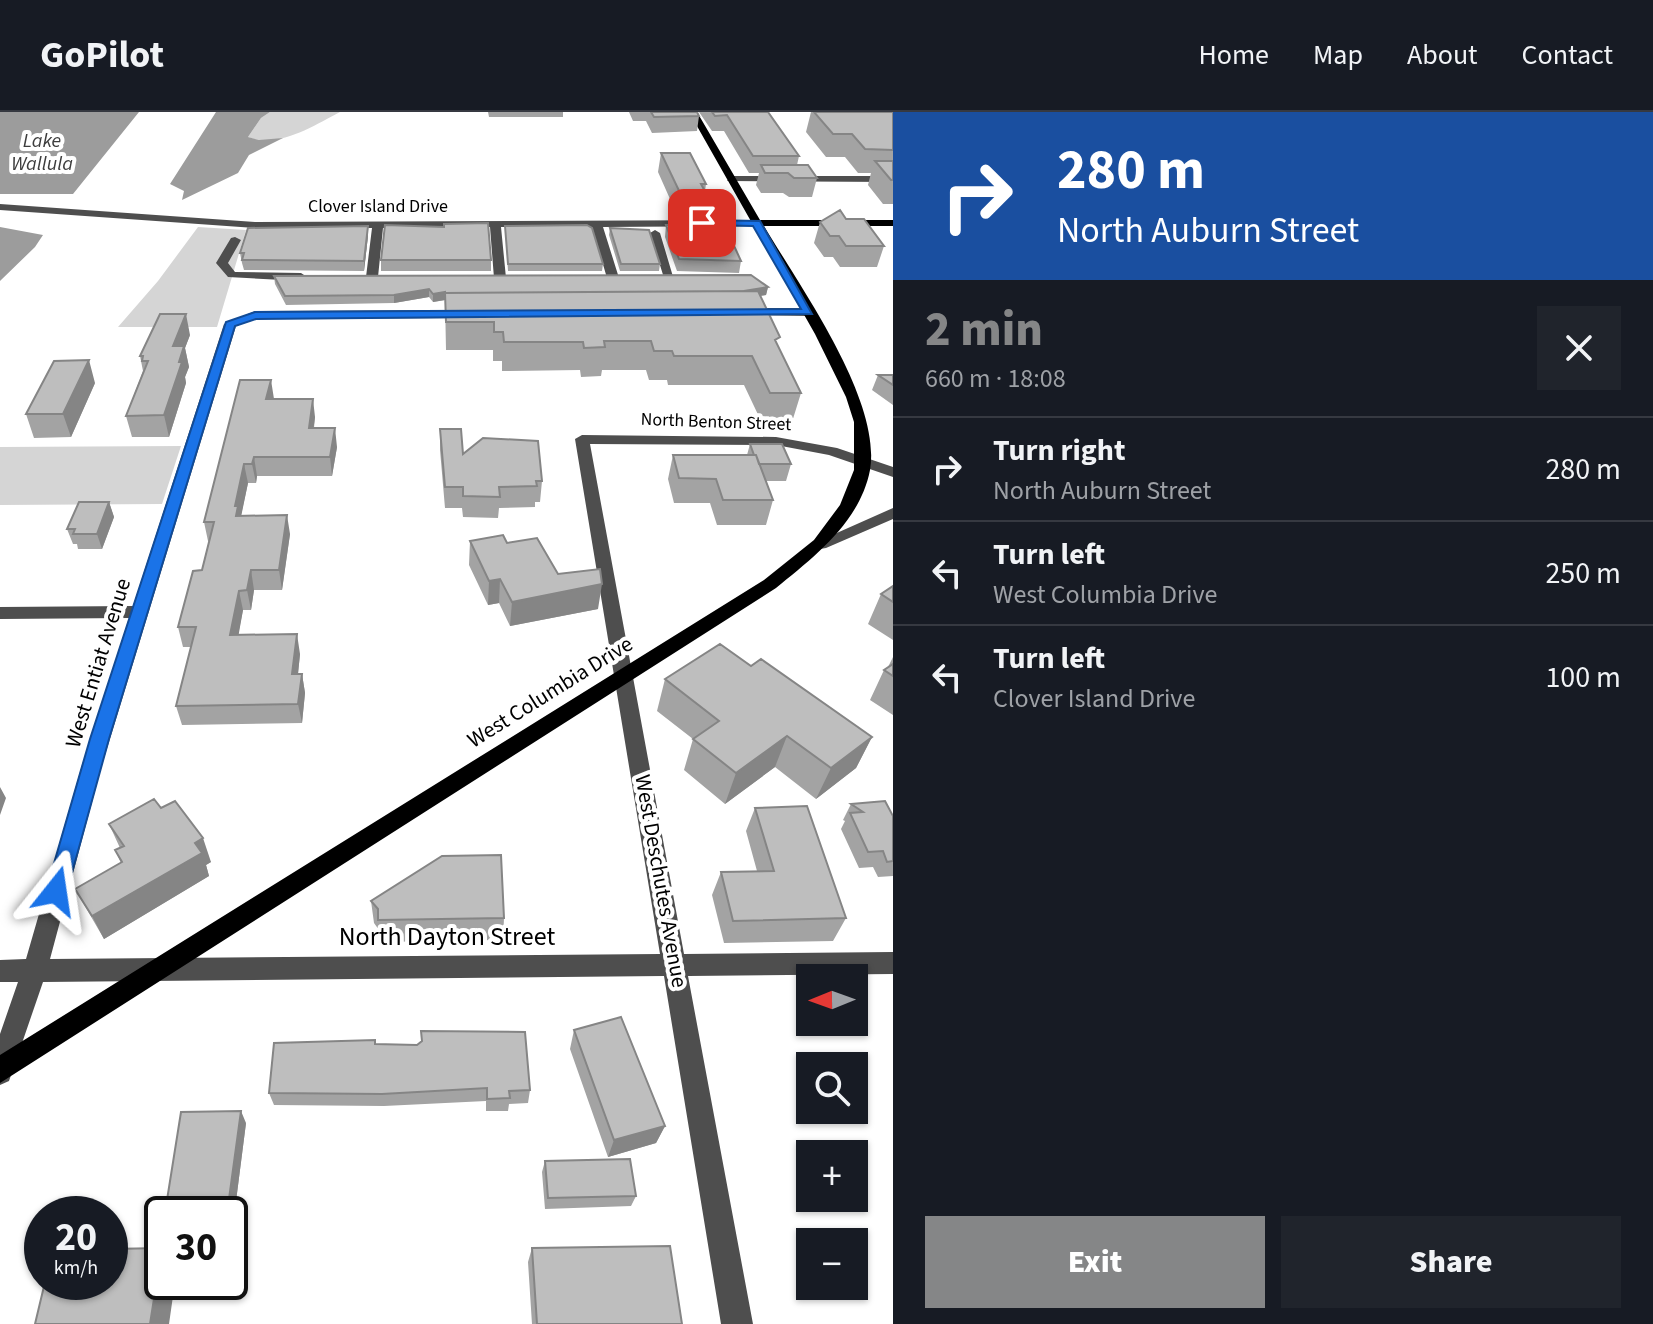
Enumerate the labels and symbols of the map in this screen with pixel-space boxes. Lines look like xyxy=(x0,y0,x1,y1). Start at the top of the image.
water label: Lake Wallula xyxy=(11,127,73,178)
pin xyxy=(668,189,736,257)
street label: Clover Island Drive xyxy=(308,194,448,219)
street label: North Benton Street xyxy=(640,407,792,437)
street label: West Entiat Avenue xyxy=(57,574,139,752)
street label: West Columbia Drive xyxy=(461,628,639,756)
street label: West Deschutes Avenue xyxy=(626,772,696,990)
position arrow xyxy=(14,849,98,933)
street label: North Dayton Street xyxy=(339,918,555,955)
north arrow xyxy=(796,964,868,1036)
speed limit sign: 30 xyxy=(144,1196,248,1300)

